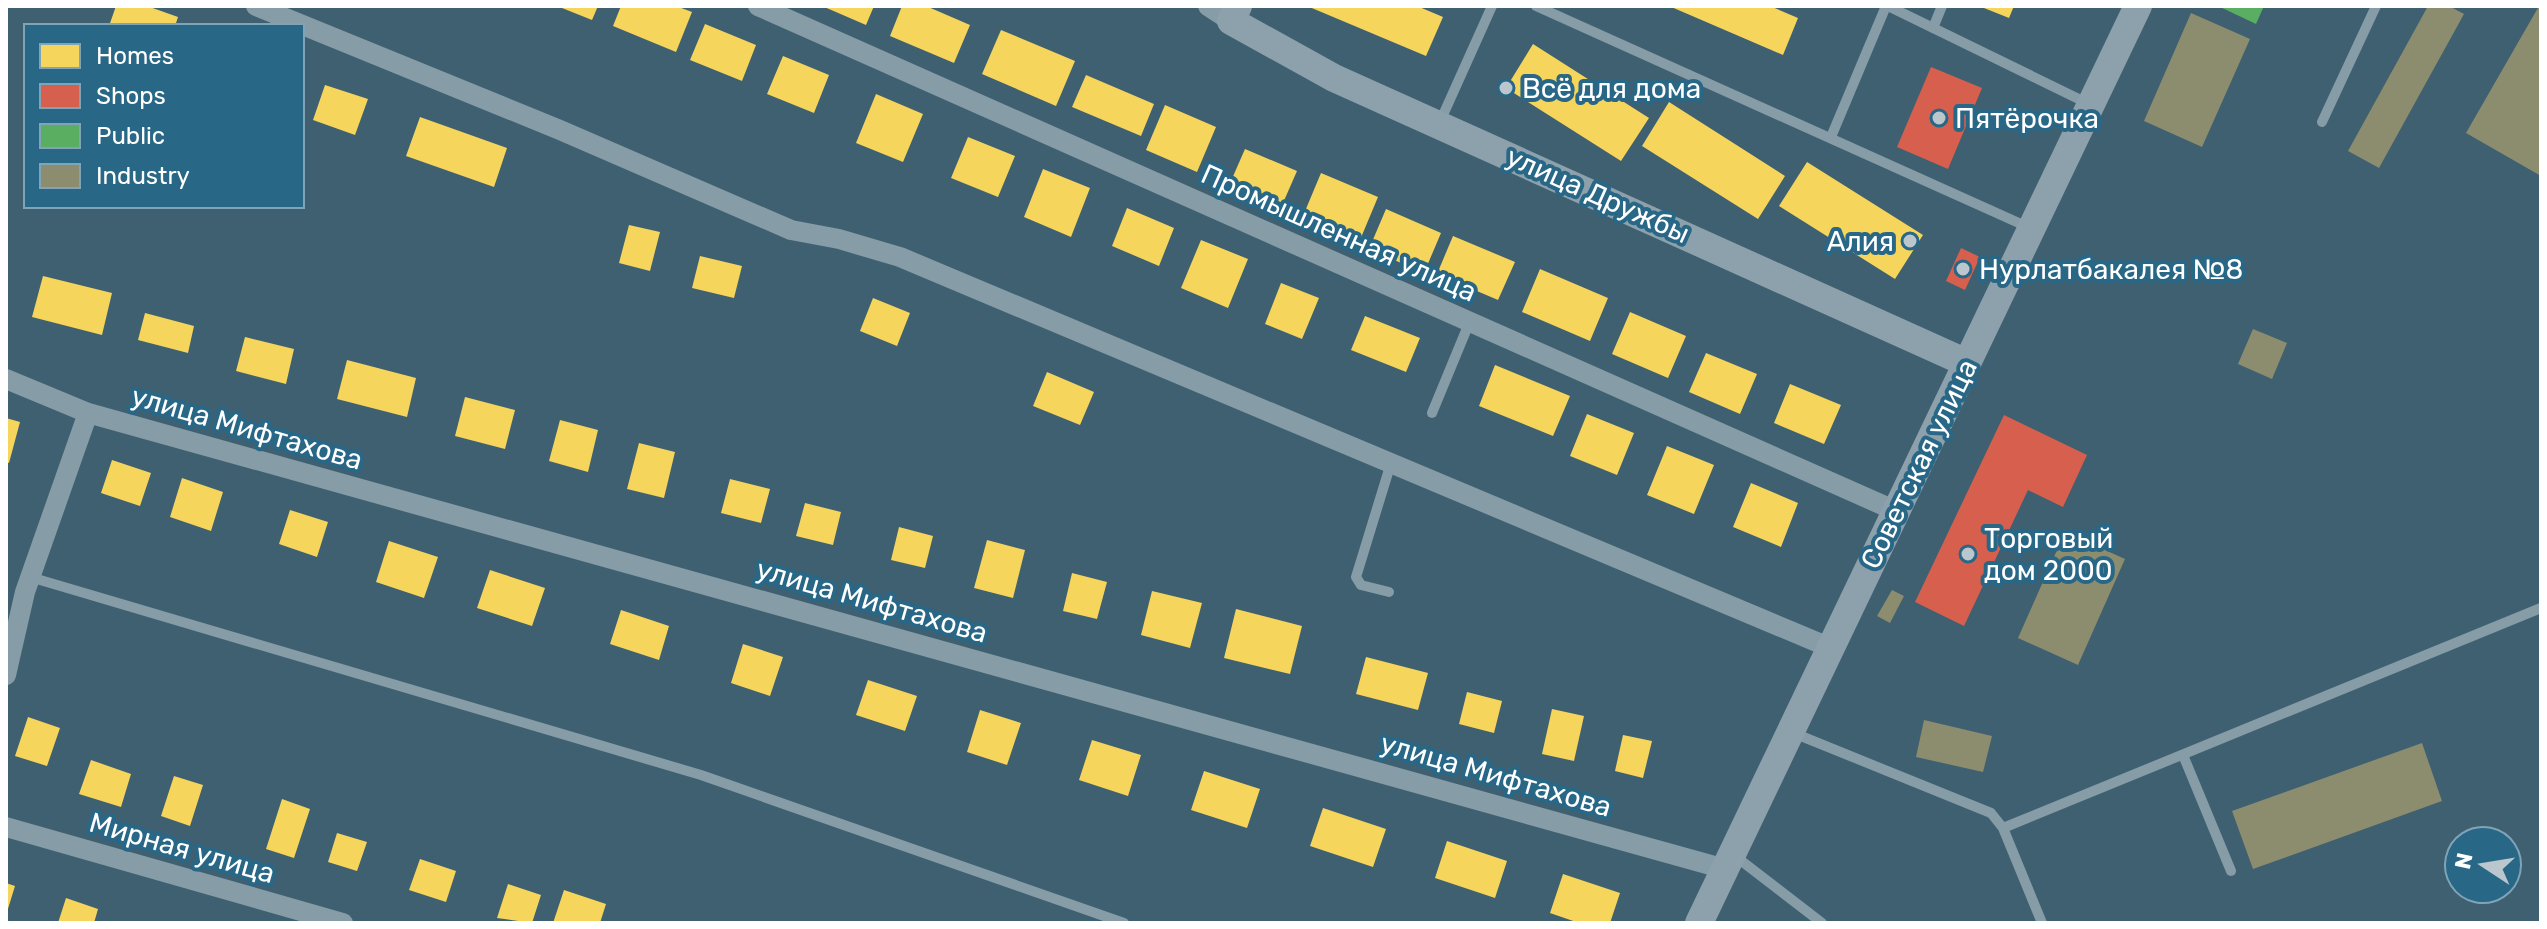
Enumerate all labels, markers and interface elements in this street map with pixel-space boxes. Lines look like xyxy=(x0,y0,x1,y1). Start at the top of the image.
legend xyxy=(24,24,304,208)
text: Homes xyxy=(96,42,174,70)
place label: Всё для дома xyxy=(1522,72,1701,105)
marker: Всё для дома xyxy=(1497,79,1515,97)
text: Shops xyxy=(96,82,166,110)
place label: Пятёрочка xyxy=(1955,102,2099,135)
marker: Пятёрочка xyxy=(1930,109,1948,127)
text: Public xyxy=(96,122,165,150)
street label: улица Дружбы xyxy=(1501,140,1695,250)
street label: Промышленная улица xyxy=(1196,157,1482,309)
text: Industry xyxy=(96,162,190,190)
place label: Алия xyxy=(1827,225,1894,258)
marker: Алия xyxy=(1901,232,1919,250)
place label: Нурлатбакалея №8 xyxy=(1979,253,2243,286)
marker: Нурлатбакалея №8 xyxy=(1954,260,1972,278)
street label: Советская улица xyxy=(1854,354,1984,574)
street label: улица Мифтахова xyxy=(128,379,366,477)
place label: Торговый дом 2000 xyxy=(1984,522,2113,587)
marker: Торговый дом 2000 xyxy=(1959,545,1977,563)
street label: улица Мифтахова xyxy=(753,552,991,650)
street label: улица Мифтахова xyxy=(1377,726,1615,824)
street label: Мирная улица xyxy=(86,806,278,890)
north arrow xyxy=(2443,825,2523,905)
text: N xyxy=(2449,850,2479,871)

